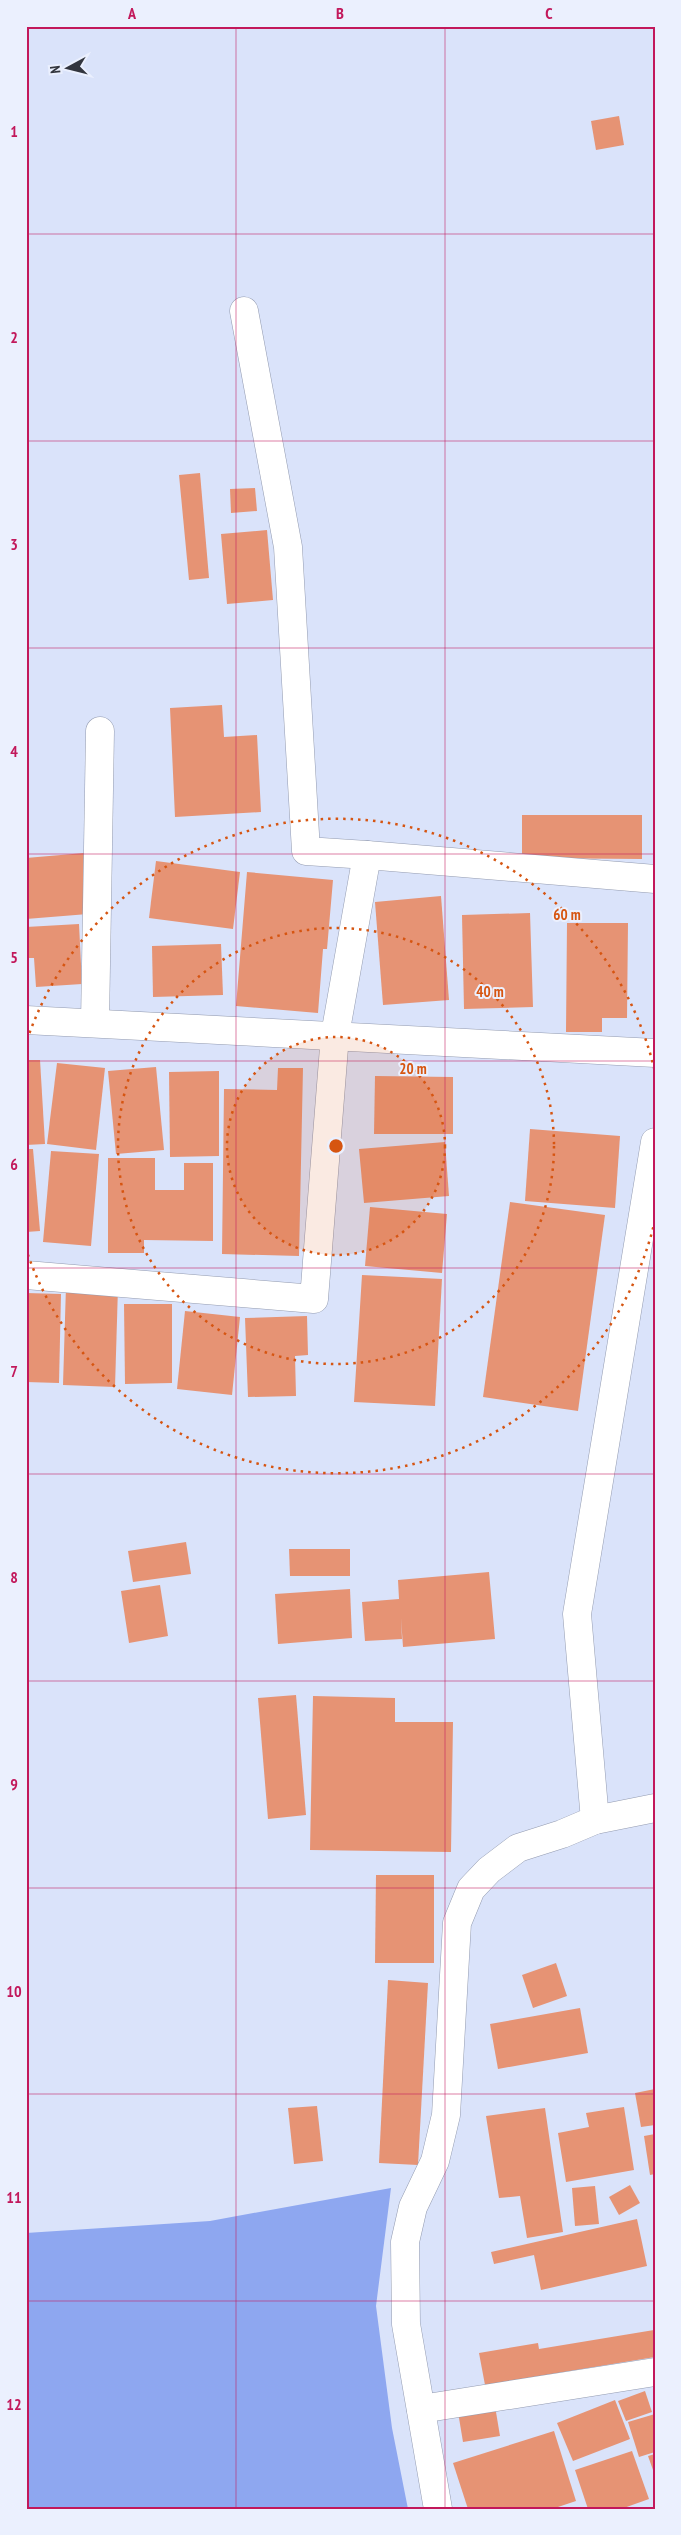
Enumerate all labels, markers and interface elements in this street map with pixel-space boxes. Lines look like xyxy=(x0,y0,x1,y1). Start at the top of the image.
text: A xyxy=(127,3,137,23)
text: B xyxy=(336,3,344,23)
text: C xyxy=(545,3,553,23)
north arrow xyxy=(42,42,92,92)
text: N xyxy=(46,65,64,74)
text: 1 xyxy=(10,121,18,141)
text: 2 xyxy=(10,327,18,347)
text: 3 xyxy=(10,534,18,554)
text: 4 xyxy=(10,741,18,761)
text: 60 m xyxy=(553,905,581,924)
text: 5 xyxy=(10,947,18,967)
text: 40 m xyxy=(476,982,504,1001)
text: 20 m xyxy=(399,1059,427,1078)
centre of rings xyxy=(327,1137,345,1155)
text: 6 xyxy=(10,1154,18,1174)
text: 7 xyxy=(10,1361,18,1381)
text: 8 xyxy=(10,1567,18,1587)
text: 9 xyxy=(10,1774,18,1794)
text: 10 xyxy=(6,1981,22,2001)
text: 11 xyxy=(6,2187,22,2207)
text: 12 xyxy=(6,2394,22,2414)

